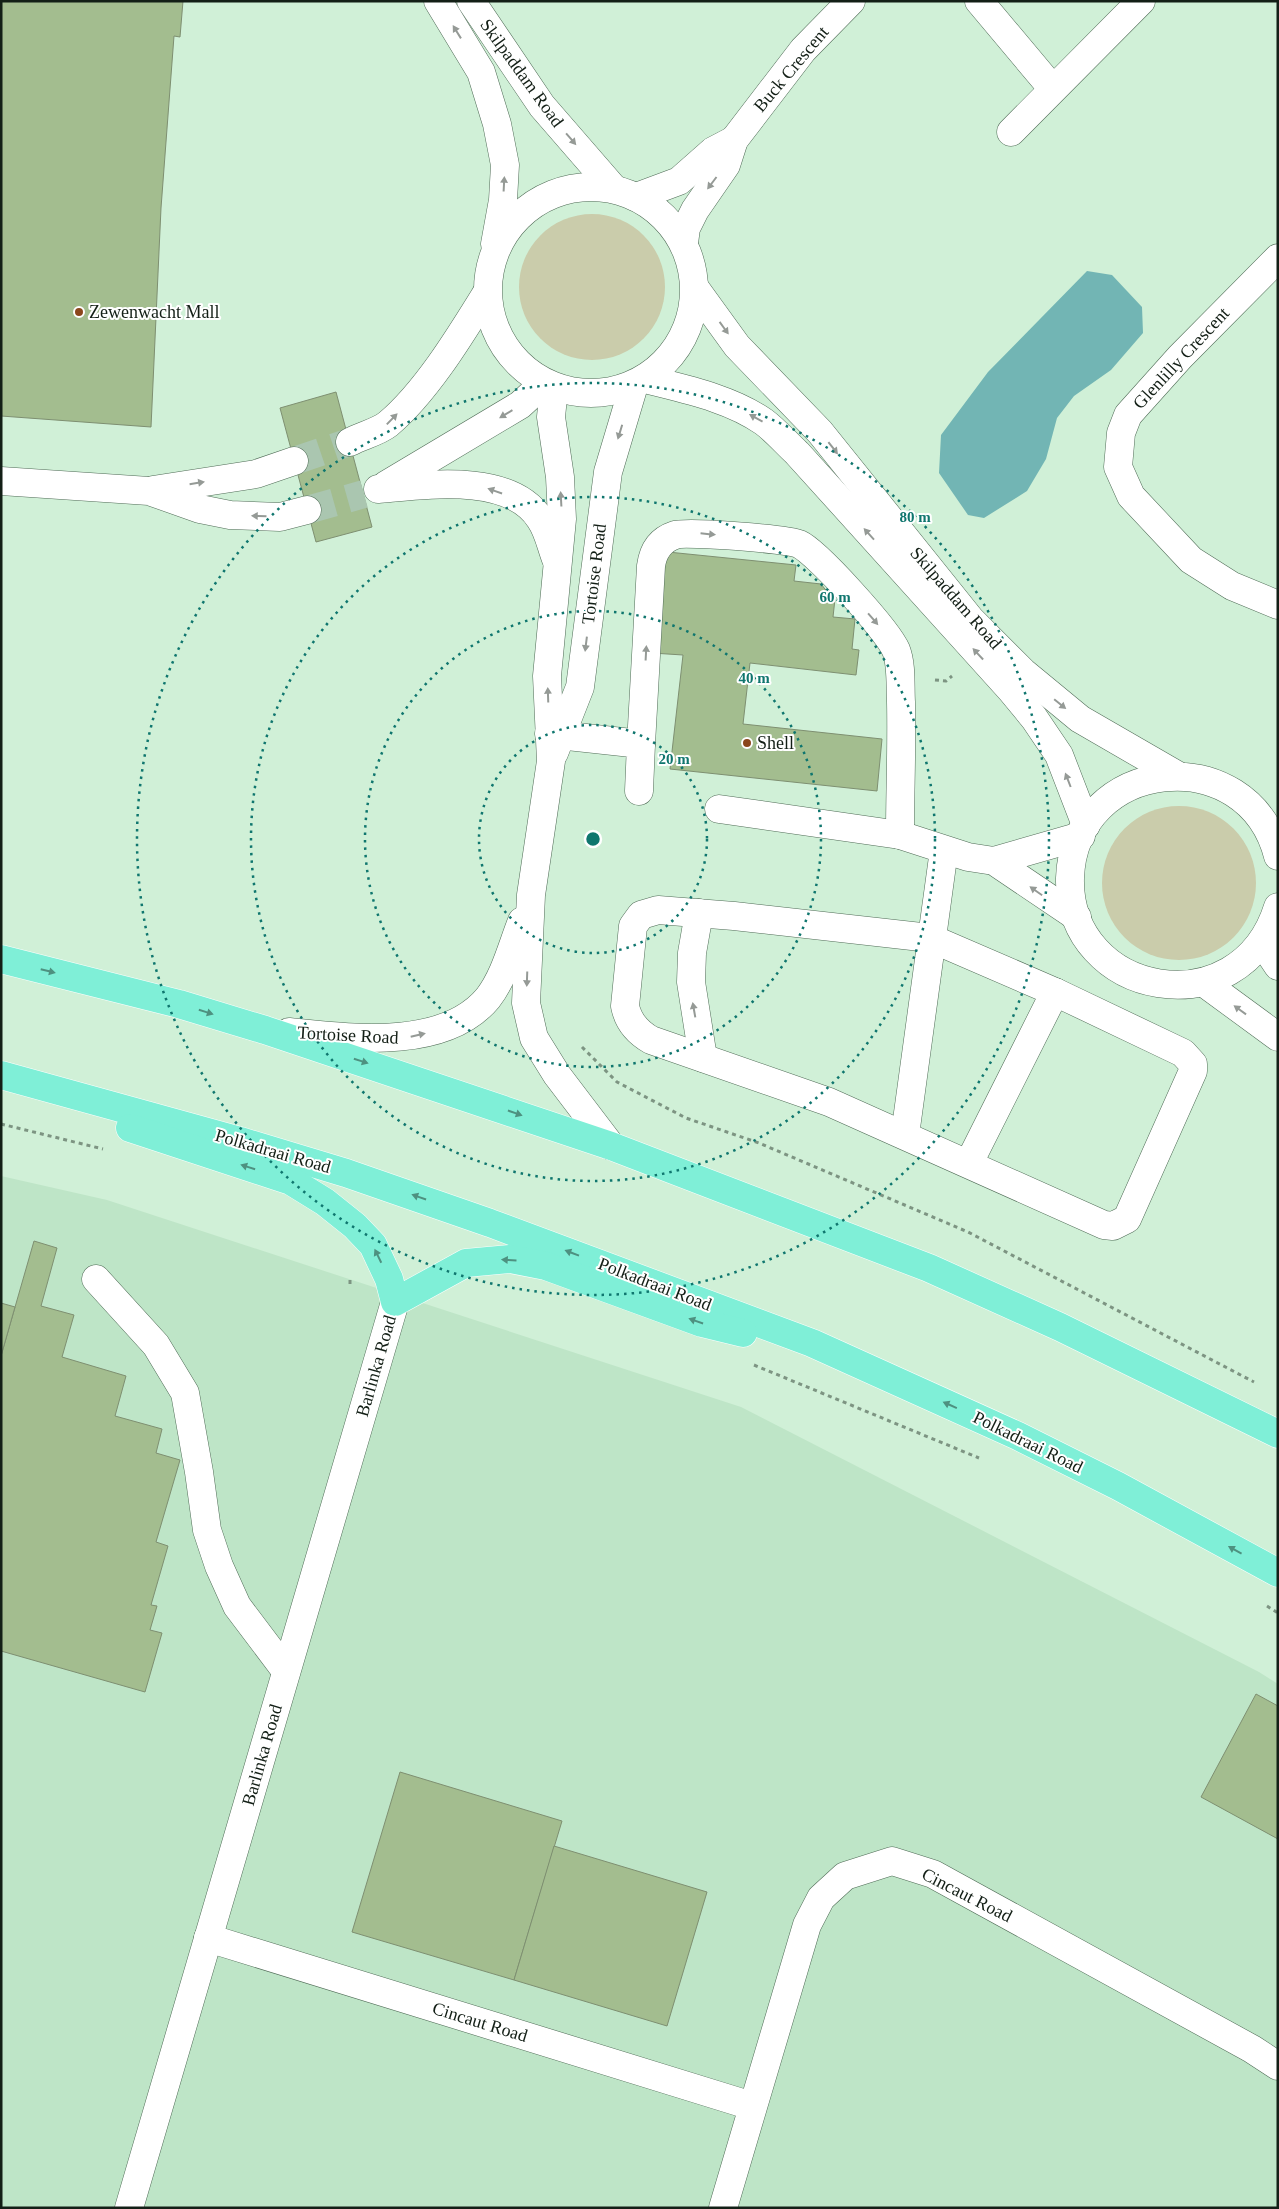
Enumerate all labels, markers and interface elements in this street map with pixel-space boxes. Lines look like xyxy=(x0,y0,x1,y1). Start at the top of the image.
street label: Skilpaddam Road xyxy=(476,15,568,131)
street label: Buck Crescent xyxy=(749,22,833,116)
one-way arrow xyxy=(452,25,461,39)
one-way arrow xyxy=(566,133,577,146)
one-way arrow xyxy=(500,176,508,192)
one-way arrow xyxy=(707,176,717,190)
place label: Zewenwacht Mall xyxy=(89,302,219,322)
street label: Glenlilly Crescent xyxy=(1129,303,1233,413)
marker: Zewenwacht Mall xyxy=(73,306,85,318)
one-way arrow xyxy=(718,321,729,334)
one-way arrow xyxy=(500,409,513,418)
one-way arrow xyxy=(386,413,398,425)
one-way arrow xyxy=(749,413,763,422)
one-way arrow xyxy=(616,424,624,439)
one-way arrow xyxy=(827,441,838,454)
one-way arrow xyxy=(189,479,205,487)
one-way arrow xyxy=(487,486,502,494)
one-way arrow xyxy=(556,490,564,506)
text: 80 m xyxy=(899,509,931,525)
one-way arrow xyxy=(251,512,267,520)
street label: Tortoise Road xyxy=(578,523,610,625)
one-way arrow xyxy=(863,528,875,540)
one-way arrow xyxy=(700,531,716,539)
street label: Skilpaddam Road xyxy=(906,543,1006,653)
text: 60 m xyxy=(819,589,851,605)
one-way arrow xyxy=(867,613,879,625)
one-way arrow xyxy=(582,636,590,652)
one-way arrow xyxy=(643,645,651,661)
one-way arrow xyxy=(972,649,984,661)
text: 40 m xyxy=(738,670,770,686)
one-way arrow xyxy=(543,687,551,703)
one-way arrow xyxy=(1053,698,1066,709)
place label: Shell xyxy=(757,733,794,753)
marker: Shell xyxy=(741,737,753,749)
text: 20 m xyxy=(658,751,690,767)
one-way arrow xyxy=(1064,773,1072,787)
centre of rings xyxy=(584,830,602,848)
one-way arrow xyxy=(1029,886,1043,896)
one-way arrow xyxy=(41,968,56,976)
one-way arrow xyxy=(523,971,531,987)
one-way arrow xyxy=(690,1001,698,1017)
one-way arrow xyxy=(1234,1005,1247,1015)
one-way arrow xyxy=(198,1008,213,1016)
street label: Tortoise Road xyxy=(297,1022,399,1048)
one-way arrow xyxy=(410,1031,426,1039)
one-way arrow xyxy=(353,1058,368,1066)
one-way arrow xyxy=(507,1110,522,1117)
street label: Polkadraai Road xyxy=(213,1125,333,1177)
one-way arrow xyxy=(240,1163,255,1170)
one-way arrow xyxy=(411,1193,426,1201)
one-way arrow xyxy=(374,1249,382,1263)
one-way arrow xyxy=(564,1249,579,1257)
street label: Polkadraai Road xyxy=(596,1253,714,1315)
one-way arrow xyxy=(500,1256,516,1264)
street label: Barlinka Road xyxy=(352,1313,400,1419)
one-way arrow xyxy=(688,1317,703,1325)
one-way arrow xyxy=(943,1401,957,1409)
street label: Polkadraai Road xyxy=(970,1407,1086,1477)
one-way arrow xyxy=(1228,1546,1242,1554)
street label: Barlinka Road xyxy=(238,1702,286,1808)
street label: Cincaut Road xyxy=(919,1864,1015,1926)
street label: Cincaut Road xyxy=(430,1998,530,2046)

